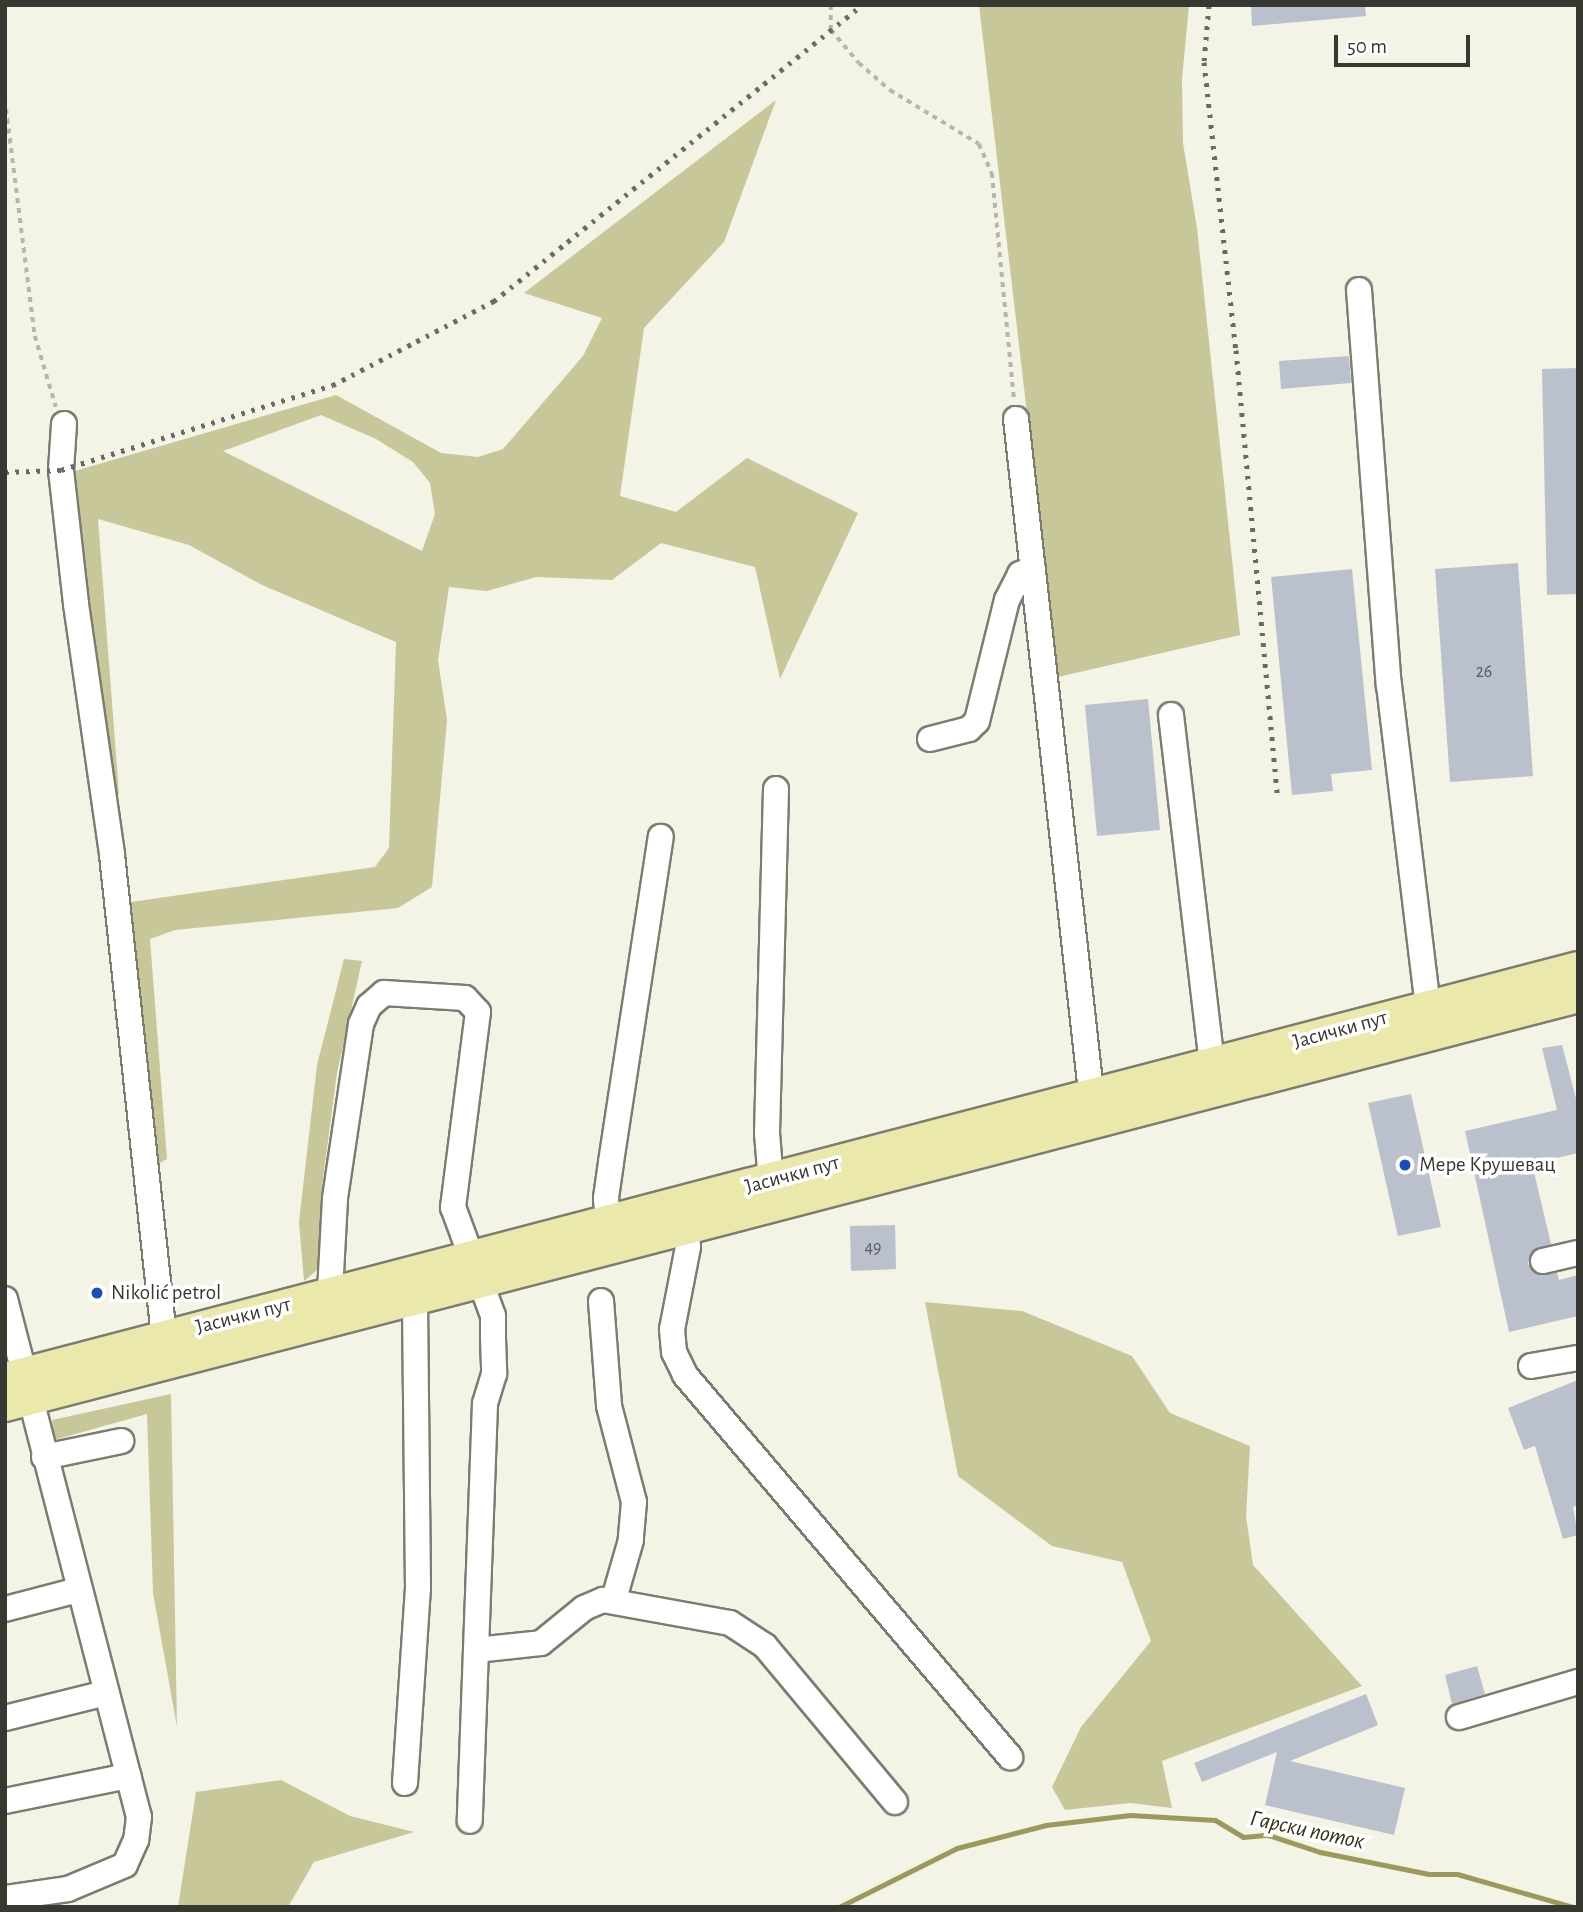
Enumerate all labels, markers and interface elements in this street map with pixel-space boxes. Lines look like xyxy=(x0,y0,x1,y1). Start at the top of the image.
scale bar xyxy=(1338,21,1474,65)
text: 50 m xyxy=(1347,36,1387,57)
house number: 26 xyxy=(1476,661,1492,683)
street label: Јасички пут xyxy=(1290,1005,1390,1055)
street label: Јасички пут xyxy=(742,1150,842,1200)
place label: Мере Крушевац xyxy=(1419,1152,1555,1178)
marker: Мере Крушевац xyxy=(1397,1157,1413,1173)
house number: 49 xyxy=(864,1237,882,1259)
place label: Nikolić petrol xyxy=(111,1280,221,1306)
marker: Nikolić petrol xyxy=(89,1285,105,1301)
street label: Јасички пут xyxy=(193,1292,293,1340)
water label: Гарски поток xyxy=(1247,1805,1367,1857)

